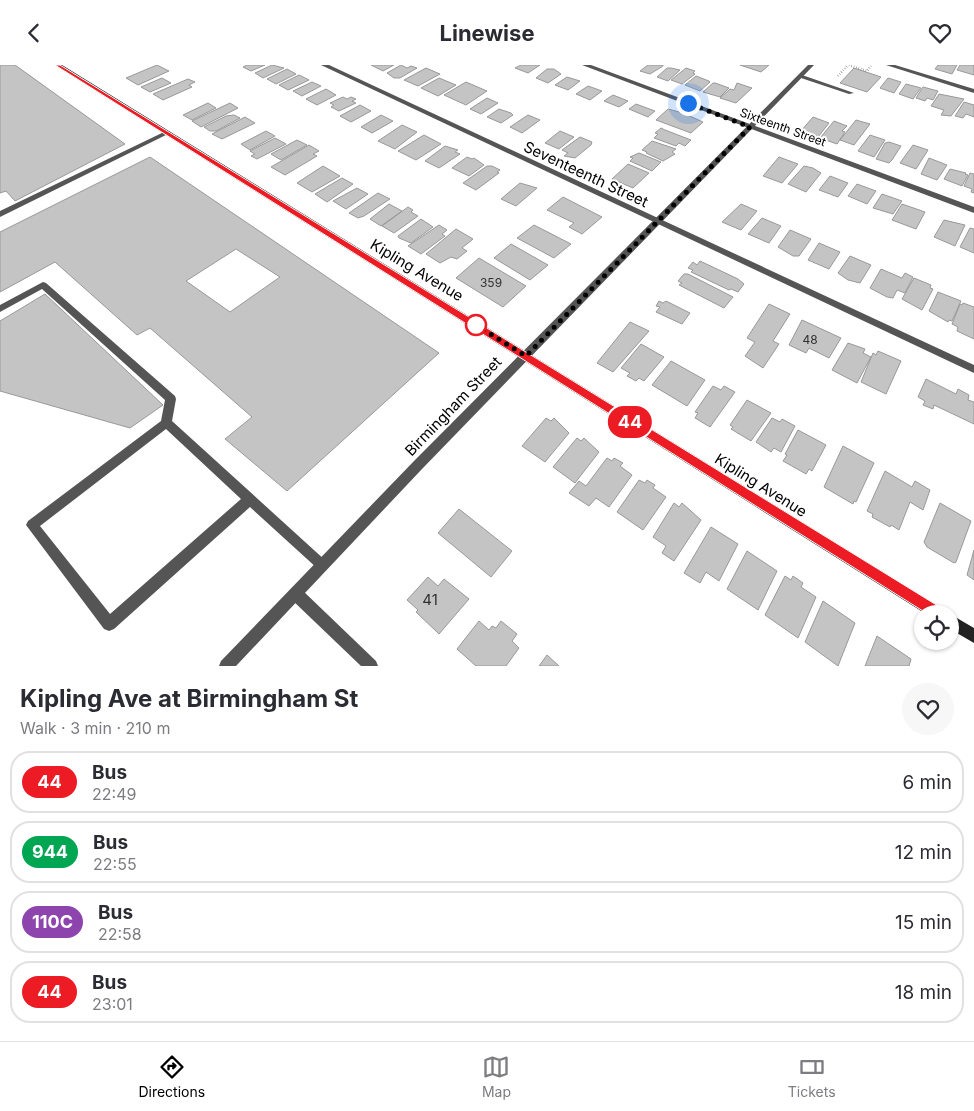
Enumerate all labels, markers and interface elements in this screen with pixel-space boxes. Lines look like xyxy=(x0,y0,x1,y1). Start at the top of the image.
icon: back xyxy=(20,19,48,47)
icon: heart xyxy=(926,19,954,47)
text: Linewise xyxy=(440,20,535,46)
your location xyxy=(676,91,701,116)
street label: Sixteenth Street xyxy=(738,104,828,150)
street label: Seventeenth Street xyxy=(521,137,651,211)
street label: Kipling Avenue xyxy=(367,235,467,305)
house number: 359 xyxy=(480,275,502,290)
unlabelled marker xyxy=(465,314,487,336)
house number: 48 xyxy=(802,332,818,347)
street label: Birmingham Street xyxy=(401,352,505,460)
line badge: 44 xyxy=(608,406,652,438)
text: 44 xyxy=(618,411,642,432)
street label: Kipling Avenue xyxy=(711,449,811,521)
house number: 41 xyxy=(422,590,438,609)
map controls xyxy=(914,605,959,650)
button: locate xyxy=(914,605,959,650)
button: heart xyxy=(902,683,954,735)
text: Kipling Ave at Birmingham St xyxy=(20,684,358,713)
text: Walk · 3 min · 210 m xyxy=(20,718,170,738)
text: Bus xyxy=(92,761,127,784)
text: 44 xyxy=(37,771,62,792)
text: 6 min xyxy=(902,771,952,794)
text: 22:49 xyxy=(92,784,136,804)
text: Bus xyxy=(93,831,128,854)
text: 944 xyxy=(32,841,68,862)
text: 12 min xyxy=(895,841,952,864)
text: 22:55 xyxy=(93,854,137,874)
text: Bus xyxy=(98,901,133,924)
text: 110C xyxy=(32,911,73,932)
text: 15 min xyxy=(895,911,952,934)
text: 22:58 xyxy=(98,924,142,944)
text: Bus xyxy=(92,971,127,994)
text: 44 xyxy=(37,981,62,1002)
text: 18 min xyxy=(895,981,952,1004)
text: 23:01 xyxy=(92,994,133,1014)
tab: Directions xyxy=(138,1053,205,1100)
tab: Map xyxy=(482,1053,511,1100)
tab: Tickets xyxy=(788,1053,836,1100)

